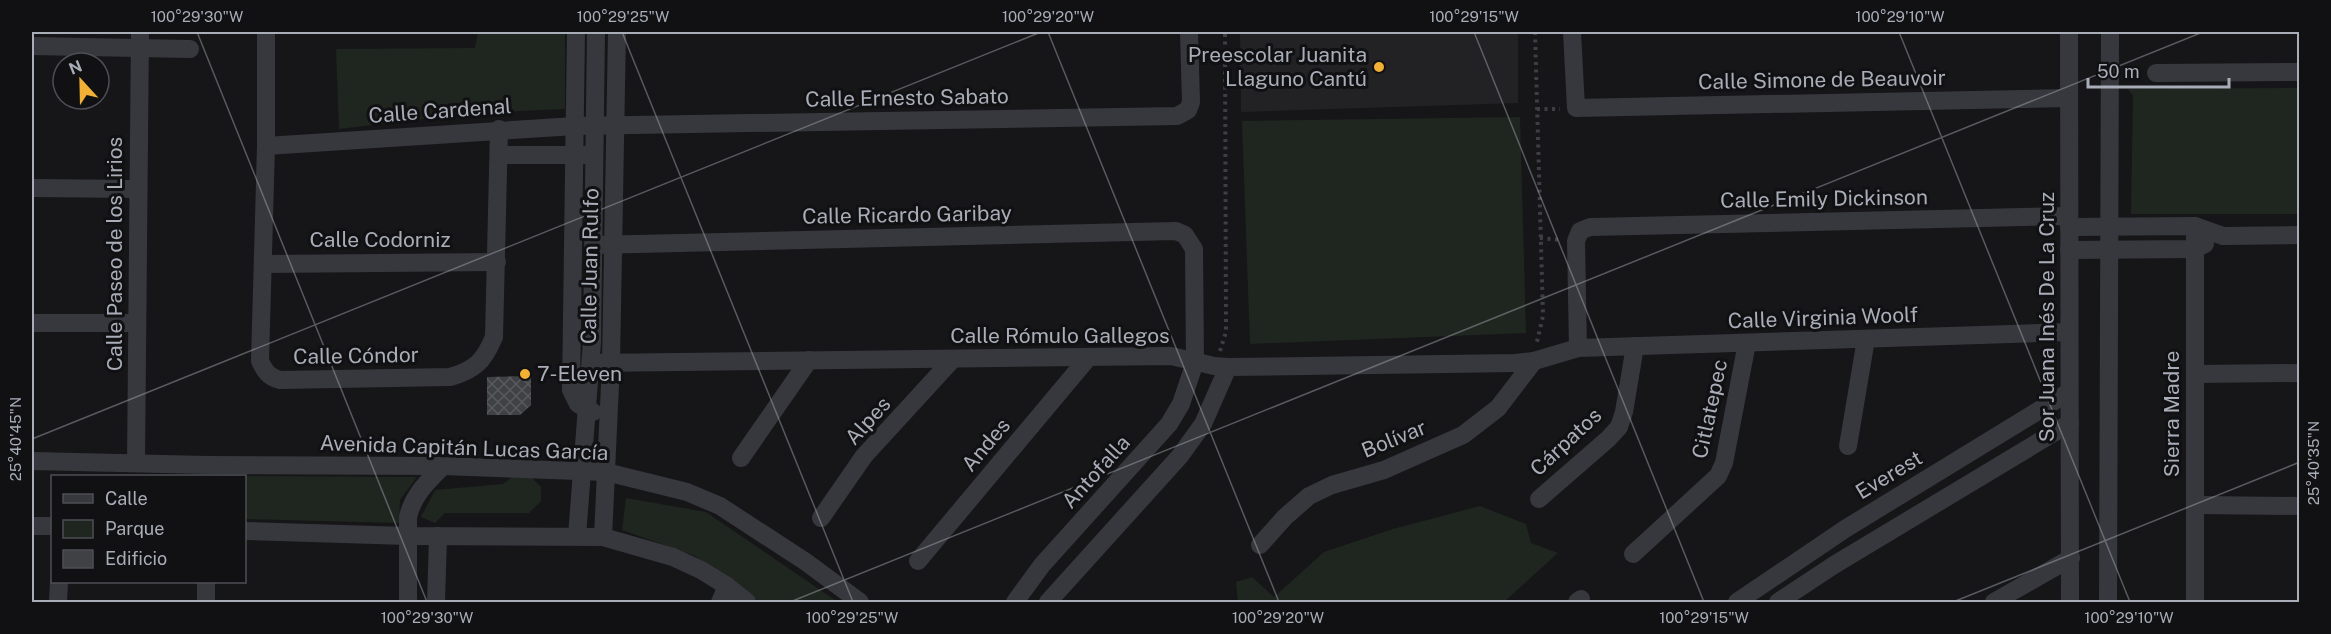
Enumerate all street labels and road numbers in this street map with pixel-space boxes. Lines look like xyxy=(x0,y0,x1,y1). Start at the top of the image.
street label: Calle Simone de Beauvoir xyxy=(1698,65,1946,94)
street label: Calle Ernesto Sabato xyxy=(805,83,1009,112)
street label: Calle Cardenal xyxy=(368,93,512,128)
street label: Calle Paseo de los Lirios xyxy=(102,137,127,371)
street label: Calle Emily Dickinson xyxy=(1720,184,1928,213)
street label: Calle Juan Rulfo xyxy=(576,188,603,344)
street label: Sor Juana Inés De La Cruz xyxy=(2034,192,2059,442)
street label: Calle Ricardo Garibay xyxy=(802,200,1012,229)
street label: Calle Codorniz xyxy=(310,227,451,252)
street label: Calle Virginia Woolf xyxy=(1727,302,1919,333)
street label: Calle Rómulo Gallegos xyxy=(950,323,1170,348)
street label: Calle Cóndor xyxy=(293,342,419,369)
street label: Sierra Madre xyxy=(2159,351,2184,477)
street label: Citlatepec xyxy=(1687,357,1732,461)
street label: Alpes xyxy=(840,391,896,450)
street label: Cárpatos xyxy=(1525,402,1606,481)
street label: Andes xyxy=(956,413,1015,476)
street label: Bolívar xyxy=(1358,414,1430,463)
street label: Avenida Capitán Lucas García xyxy=(319,430,609,465)
street label: Antofalla xyxy=(1056,430,1135,513)
street label: Everest xyxy=(1851,445,1927,504)

